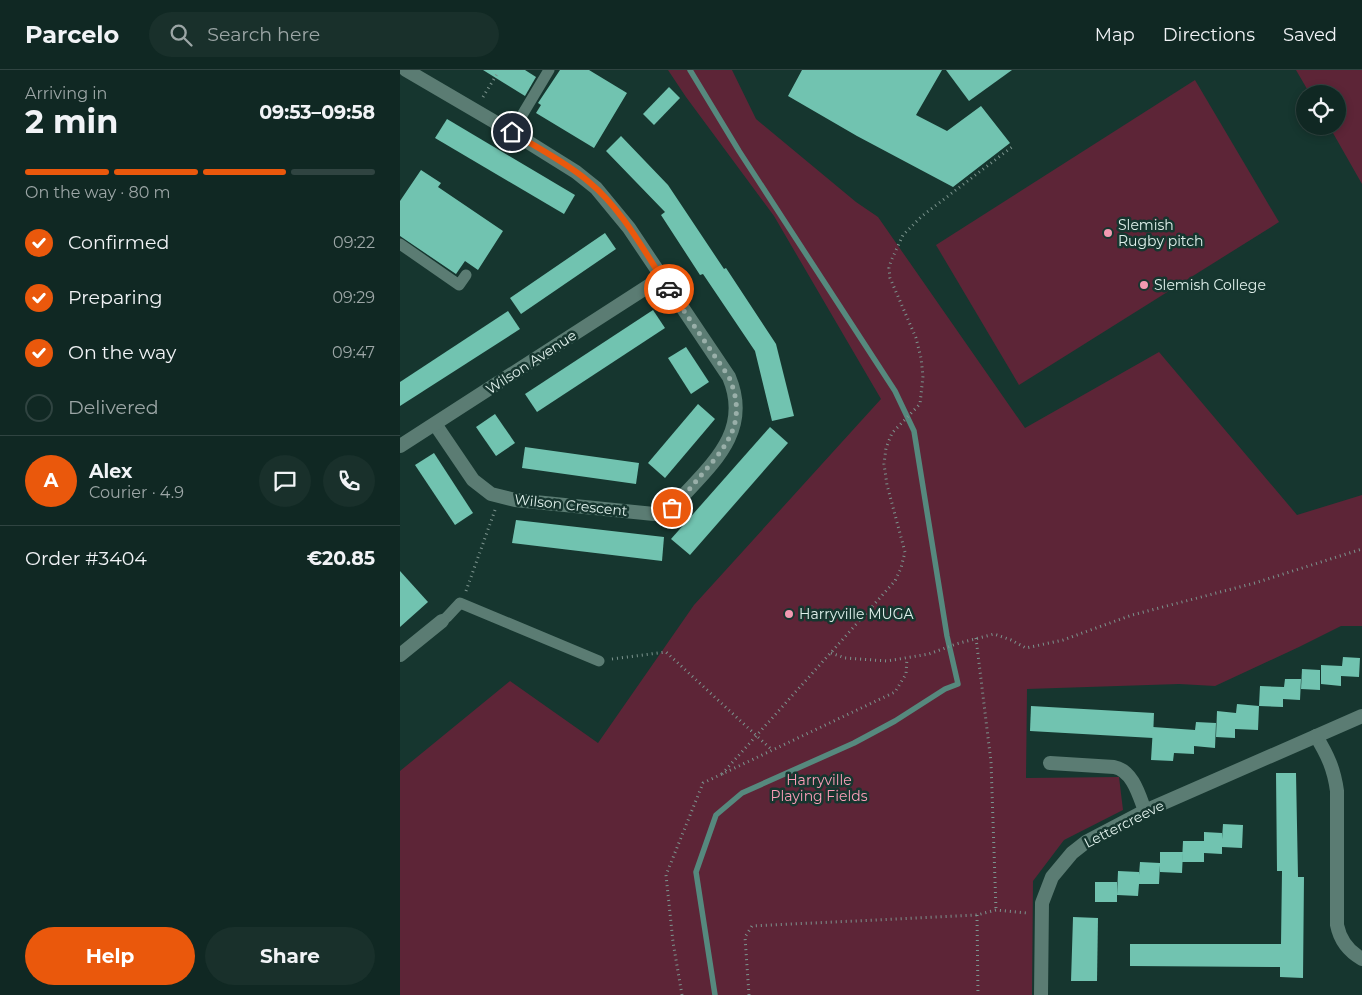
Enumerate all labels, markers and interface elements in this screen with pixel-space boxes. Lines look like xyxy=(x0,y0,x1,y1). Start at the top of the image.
search box xyxy=(149,12,499,57)
text: Parcelo xyxy=(25,20,119,49)
icon: search xyxy=(167,21,195,49)
text: Search here xyxy=(207,23,320,46)
text: Map xyxy=(1095,24,1135,46)
text: Directions xyxy=(1163,24,1255,46)
text: Saved xyxy=(1283,24,1337,46)
text: Arriving in xyxy=(25,84,107,103)
map controls xyxy=(1296,85,1346,135)
button: locate xyxy=(1296,85,1346,135)
text: 09:53–09:58 xyxy=(259,101,375,124)
text: 2 min xyxy=(25,102,118,141)
pin xyxy=(491,111,533,153)
icon: home xyxy=(498,118,526,146)
text: On the way · 80 m xyxy=(25,183,171,202)
place label: Slemish Rugby pitch xyxy=(1118,216,1203,250)
marker: Slemish Rugby pitch xyxy=(1102,227,1114,239)
icon: check xyxy=(25,229,53,257)
text: Confirmed xyxy=(68,231,169,254)
text: 09:22 xyxy=(333,233,375,252)
courier xyxy=(644,264,694,314)
icon: car xyxy=(655,275,683,303)
place label: Slemish College xyxy=(1154,276,1266,294)
marker: Slemish College xyxy=(1138,279,1150,291)
icon: check xyxy=(25,284,53,312)
text: Preparing xyxy=(68,286,163,309)
text: 09:29 xyxy=(332,288,375,307)
street label: Wilson Avenue xyxy=(482,326,580,398)
icon: check xyxy=(25,339,53,367)
text: On the way xyxy=(68,341,176,364)
text: 09:47 xyxy=(332,343,375,362)
text: Delivered xyxy=(68,396,159,419)
button: chat xyxy=(259,455,311,507)
button: phone xyxy=(323,455,375,507)
text: Alex xyxy=(89,460,132,483)
text: A xyxy=(44,469,58,492)
text: Courier · 4.9 xyxy=(89,483,184,502)
pin xyxy=(651,487,693,529)
street label: Wilson Crescent xyxy=(514,490,629,520)
icon: bag xyxy=(658,494,686,522)
text: Order #3404 xyxy=(25,547,147,570)
text: €20.85 xyxy=(307,547,375,570)
place label: Harryville MUGA xyxy=(799,605,914,623)
marker: Harryville MUGA xyxy=(783,608,795,620)
park label: Harryville Playing Fields xyxy=(770,771,868,805)
street label: Lettercreeve xyxy=(1081,796,1167,852)
button: Help xyxy=(25,927,195,985)
button: Share xyxy=(205,927,375,985)

